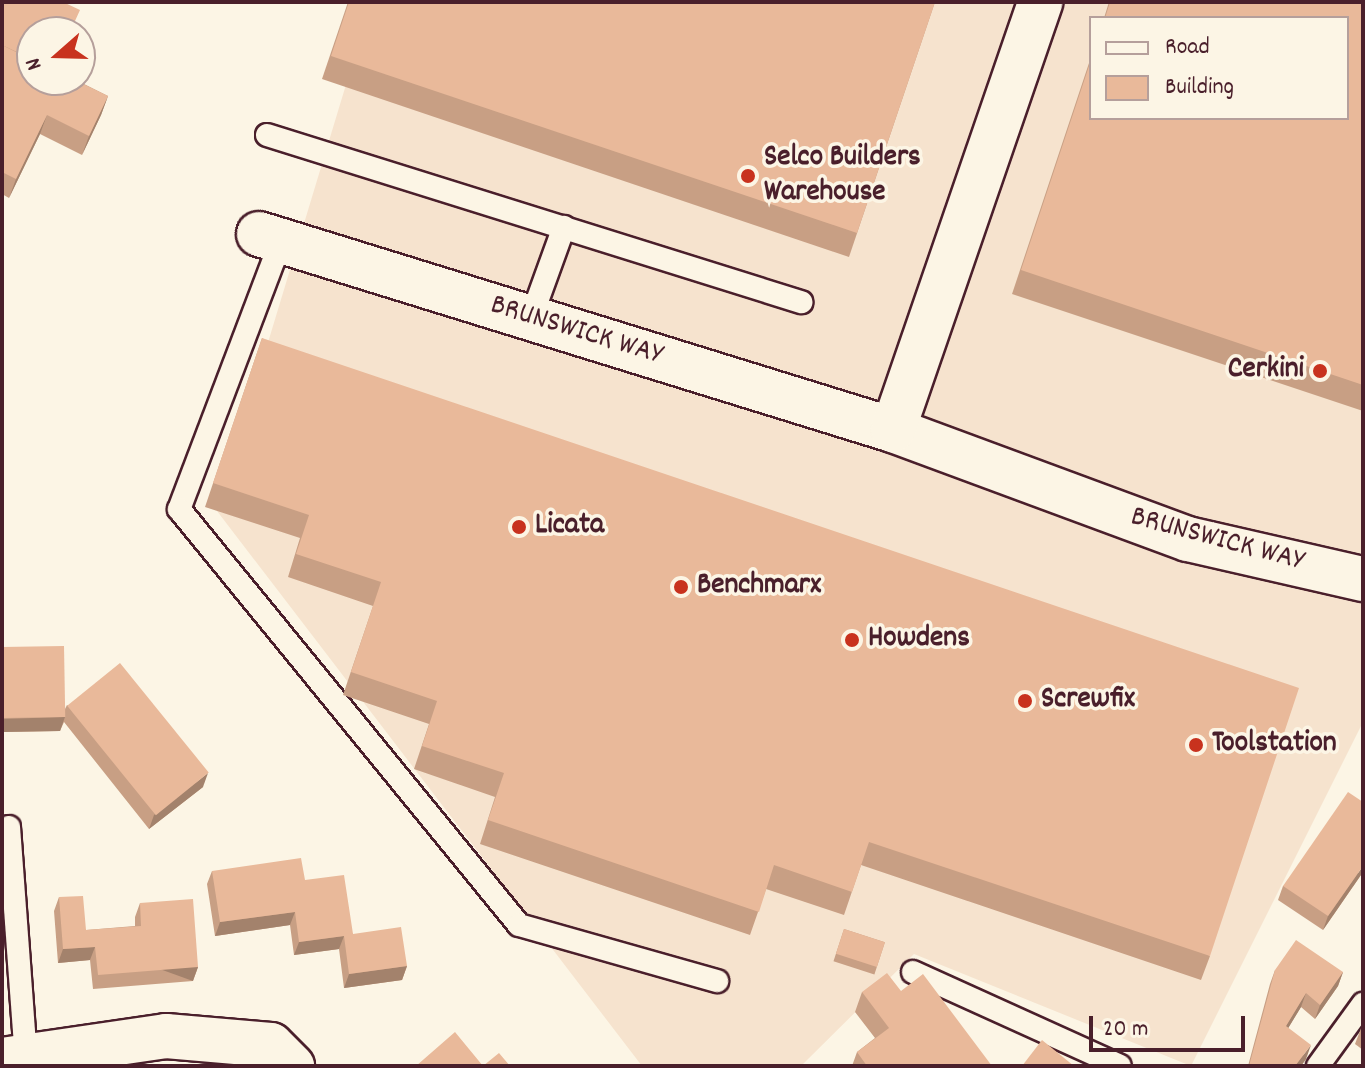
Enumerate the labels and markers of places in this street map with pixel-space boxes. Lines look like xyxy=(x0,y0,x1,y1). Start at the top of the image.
place label: Selco Builders Warehouse xyxy=(764,141,921,212)
marker: Selco Builders Warehouse xyxy=(739,167,757,185)
place label: Cerkini xyxy=(1228,353,1304,389)
marker: Cerkini xyxy=(1311,362,1329,380)
place label: Licata xyxy=(535,509,604,545)
marker: Licata xyxy=(510,518,528,536)
place label: Benchmarx xyxy=(697,569,821,605)
marker: Benchmarx xyxy=(672,578,690,596)
place label: Howdens xyxy=(868,622,970,658)
marker: Howdens xyxy=(843,631,861,649)
place label: Screwfix xyxy=(1041,683,1135,719)
marker: Screwfix xyxy=(1016,692,1034,710)
place label: Toolstation xyxy=(1212,727,1337,763)
marker: Toolstation xyxy=(1187,736,1205,754)

